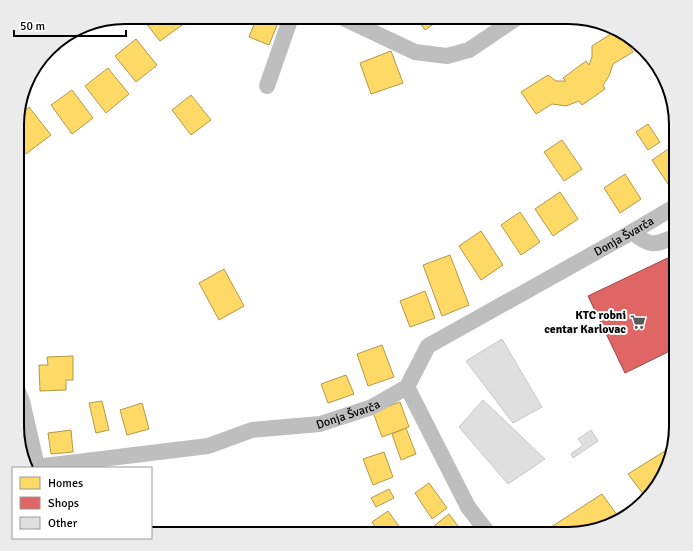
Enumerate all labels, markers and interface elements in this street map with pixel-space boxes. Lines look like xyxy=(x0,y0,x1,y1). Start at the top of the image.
scale bar xyxy=(14,12,126,38)
text: 50 m xyxy=(20,19,45,34)
street label: Donja Švarča xyxy=(591,214,657,260)
place label: KTC robni centar Karlovac xyxy=(544,308,626,337)
supermarket icon: KTC robni centar Karlovac xyxy=(629,313,647,331)
street label: Donja Švarča xyxy=(314,397,383,433)
legend xyxy=(12,467,152,539)
text: Homes xyxy=(48,476,83,491)
text: Shops xyxy=(48,496,79,511)
text: Other xyxy=(48,516,78,531)

